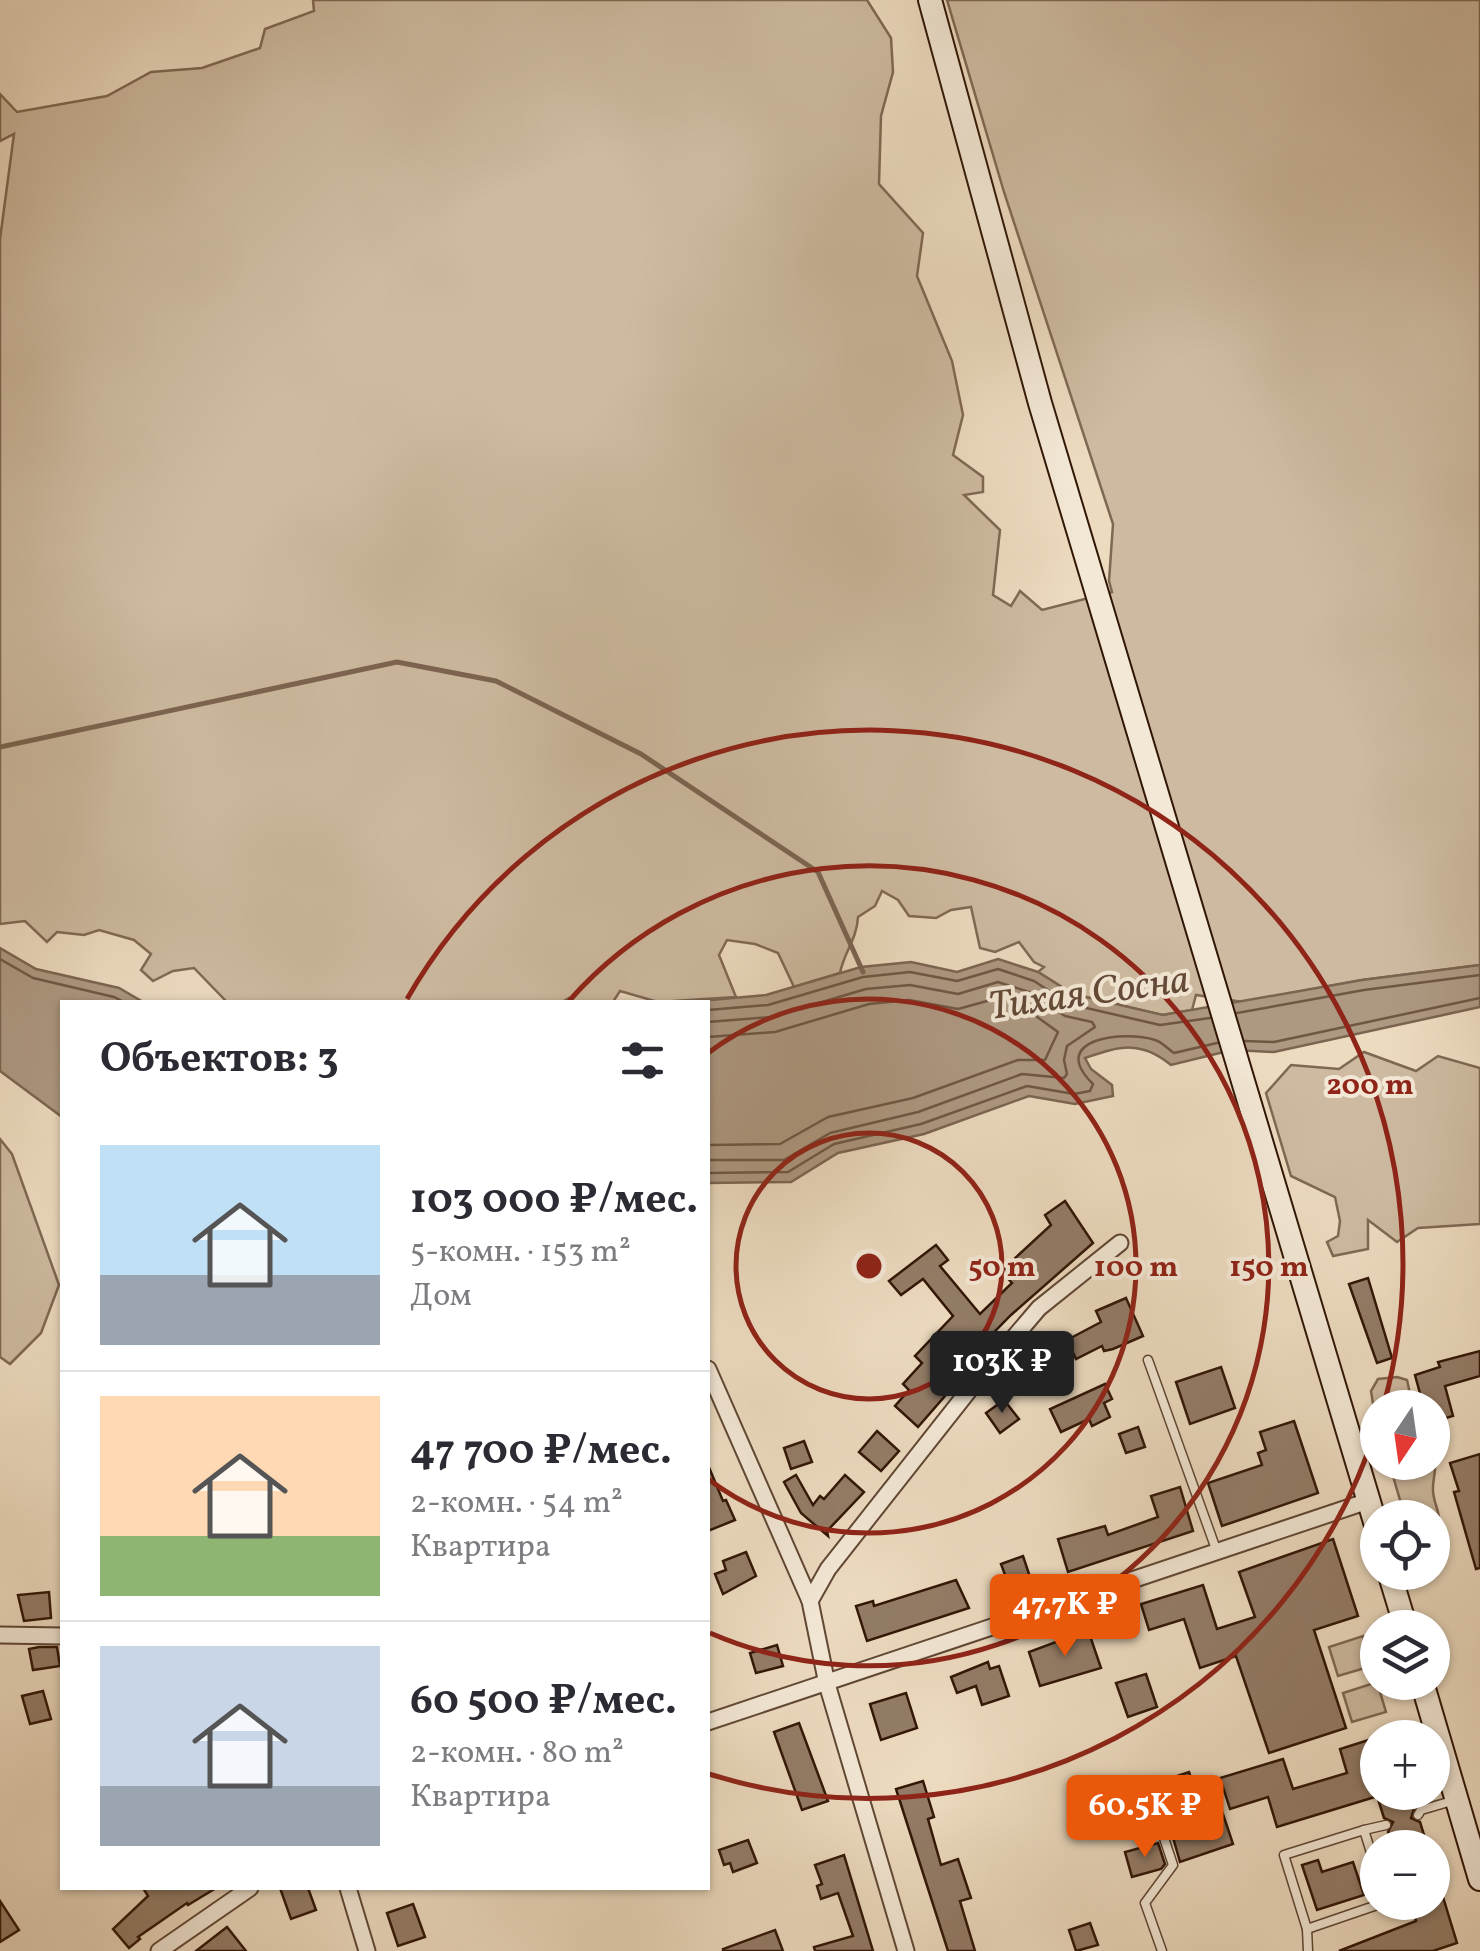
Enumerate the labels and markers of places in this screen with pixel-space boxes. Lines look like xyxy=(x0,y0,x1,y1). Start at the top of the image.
centre of rings xyxy=(851,1248,887,1284)
pin: 103K ₽ xyxy=(921,1331,1083,1416)
pin: 47.7K ₽ xyxy=(973,1574,1157,1659)
pin: 60.5K ₽ xyxy=(1053,1775,1237,1860)

